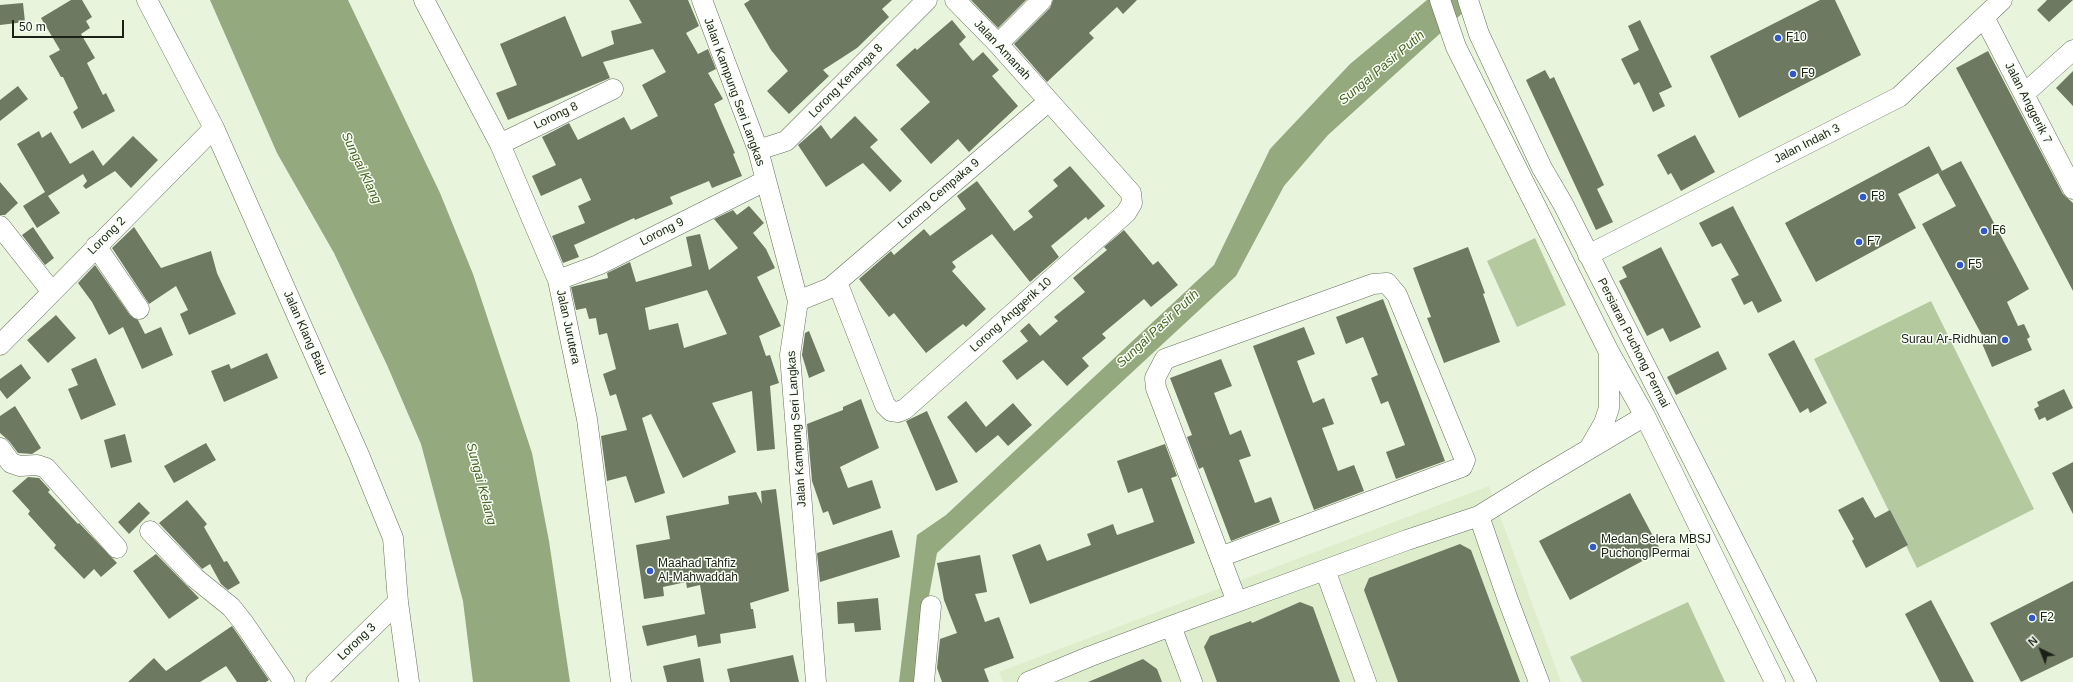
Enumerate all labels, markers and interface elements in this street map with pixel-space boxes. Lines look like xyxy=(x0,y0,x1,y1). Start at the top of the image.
scale bar xyxy=(14,12,126,38)
street label: Jalan Kampung Seri Langkas xyxy=(700,16,768,168)
street label: Jalan Amanah xyxy=(971,17,1033,83)
text: 50 m xyxy=(19,20,46,34)
water label: Sungai Pasir Putih xyxy=(1336,28,1428,108)
place label: F10 xyxy=(1786,31,1807,45)
marker: F10 xyxy=(1773,33,1783,43)
street label: Lorong Kenanga 8 xyxy=(806,41,886,121)
street label: Jalan Anggerik 7 xyxy=(2001,60,2055,146)
place label: F9 xyxy=(1801,67,1815,81)
marker: F9 xyxy=(1788,69,1798,79)
street label: Lorong 8 xyxy=(532,99,580,133)
street label: Jalan Indah 3 xyxy=(1772,121,1842,167)
water label: Sungai Klang xyxy=(338,130,384,206)
street label: Lorong Cempaka 9 xyxy=(895,156,983,232)
place label: F8 xyxy=(1871,190,1885,204)
marker: F8 xyxy=(1858,192,1868,202)
street label: Lorong 2 xyxy=(85,214,129,258)
street label: Lorong 9 xyxy=(638,215,686,249)
place label: F6 xyxy=(1992,224,2006,238)
marker: F6 xyxy=(1979,226,1989,236)
place label: F7 xyxy=(1867,235,1881,249)
marker: F7 xyxy=(1854,237,1864,247)
place label: F5 xyxy=(1968,258,1982,272)
marker: F5 xyxy=(1955,260,1965,270)
street label: Lorong Anggerik 10 xyxy=(967,275,1055,355)
street label: Persiaran Puchong Permai xyxy=(1594,276,1672,410)
water label: Sungai Pasir Putih xyxy=(1114,287,1202,371)
street label: Jalan Jurutera xyxy=(553,288,583,366)
street label: Jalan Klang Batu xyxy=(280,289,330,377)
place label: Surau Ar-Ridhuan xyxy=(1901,333,1997,347)
marker: Surau Ar-Ridhuan xyxy=(2000,335,2010,345)
street label: Jalan Kampung Seri Langkas xyxy=(784,350,810,508)
water label: Sungai Kelang xyxy=(463,441,499,527)
place label: Medan Selera MBSJ Puchong Permai xyxy=(1601,533,1711,561)
marker: Medan Selera MBSJ Puchong Permai xyxy=(1588,542,1598,552)
place label: Maahad Tahfiz Al-Mahwaddah xyxy=(658,557,738,585)
marker: Maahad Tahfiz Al-Mahwaddah xyxy=(645,566,655,576)
place label: F2 xyxy=(2040,611,2054,625)
marker: F2 xyxy=(2027,613,2037,623)
street label: Lorong 3 xyxy=(335,620,379,664)
north arrow xyxy=(2021,630,2061,670)
text: N xyxy=(2026,634,2040,648)

